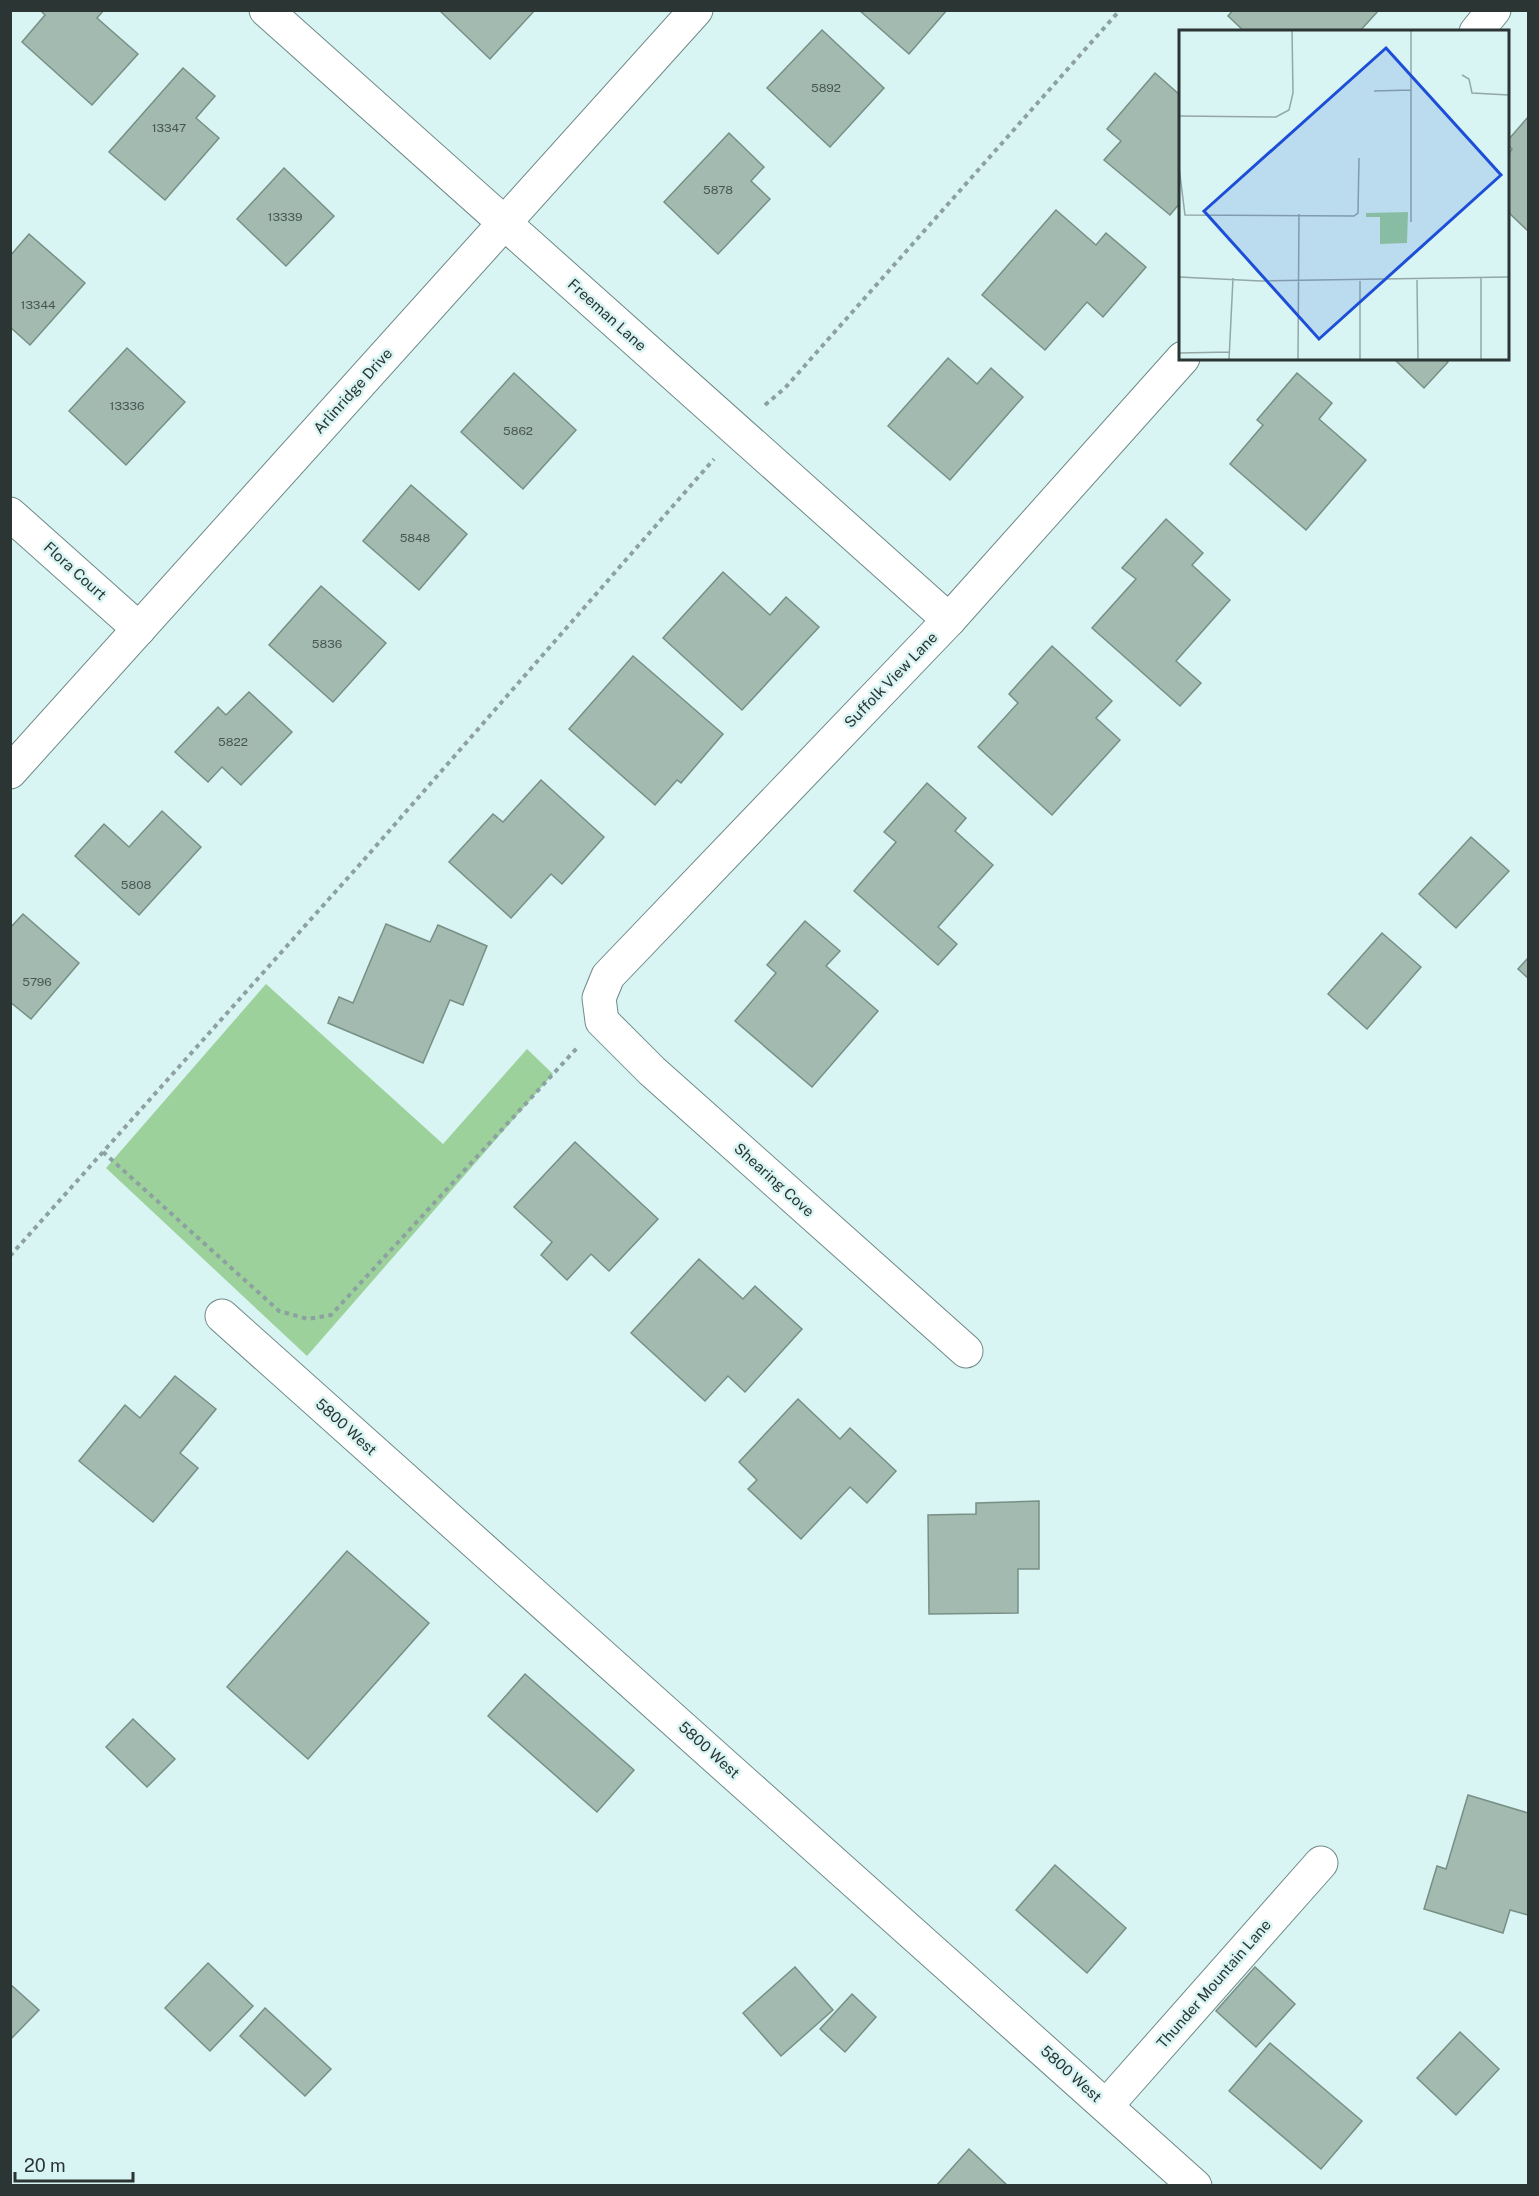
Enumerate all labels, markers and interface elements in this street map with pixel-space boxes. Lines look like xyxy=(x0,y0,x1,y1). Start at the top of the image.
inset map xyxy=(1179,30,1509,360)
house number: 5892 xyxy=(811,81,841,95)
house number: 13347 xyxy=(152,121,186,135)
house number: 5878 xyxy=(703,183,733,197)
house number: 13339 xyxy=(268,210,302,224)
street label: Freeman Lane xyxy=(565,275,650,354)
house number: 13344 xyxy=(21,298,56,312)
street label: Arlinridge Drive xyxy=(310,344,395,437)
house number: 13336 xyxy=(110,399,144,413)
house number: 5862 xyxy=(503,424,533,438)
house number: 5848 xyxy=(400,531,431,545)
street label: Flora Court xyxy=(41,538,110,603)
street label: Suffolk View Lane xyxy=(841,628,941,731)
house number: 5836 xyxy=(312,637,342,651)
house number: 5822 xyxy=(218,735,248,749)
house number: 5808 xyxy=(121,878,151,892)
house number: 5796 xyxy=(22,975,52,989)
street label: Shearing Cove xyxy=(731,1139,818,1220)
street label: 5800 West xyxy=(312,1395,380,1459)
street label: 5800 West xyxy=(675,1718,743,1782)
street label: Thunder Mountain Lane xyxy=(1153,1916,1274,2051)
street label: 5800 West xyxy=(1037,2042,1105,2106)
scale bar xyxy=(15,2145,134,2183)
text: 20 m xyxy=(24,2155,66,2176)

